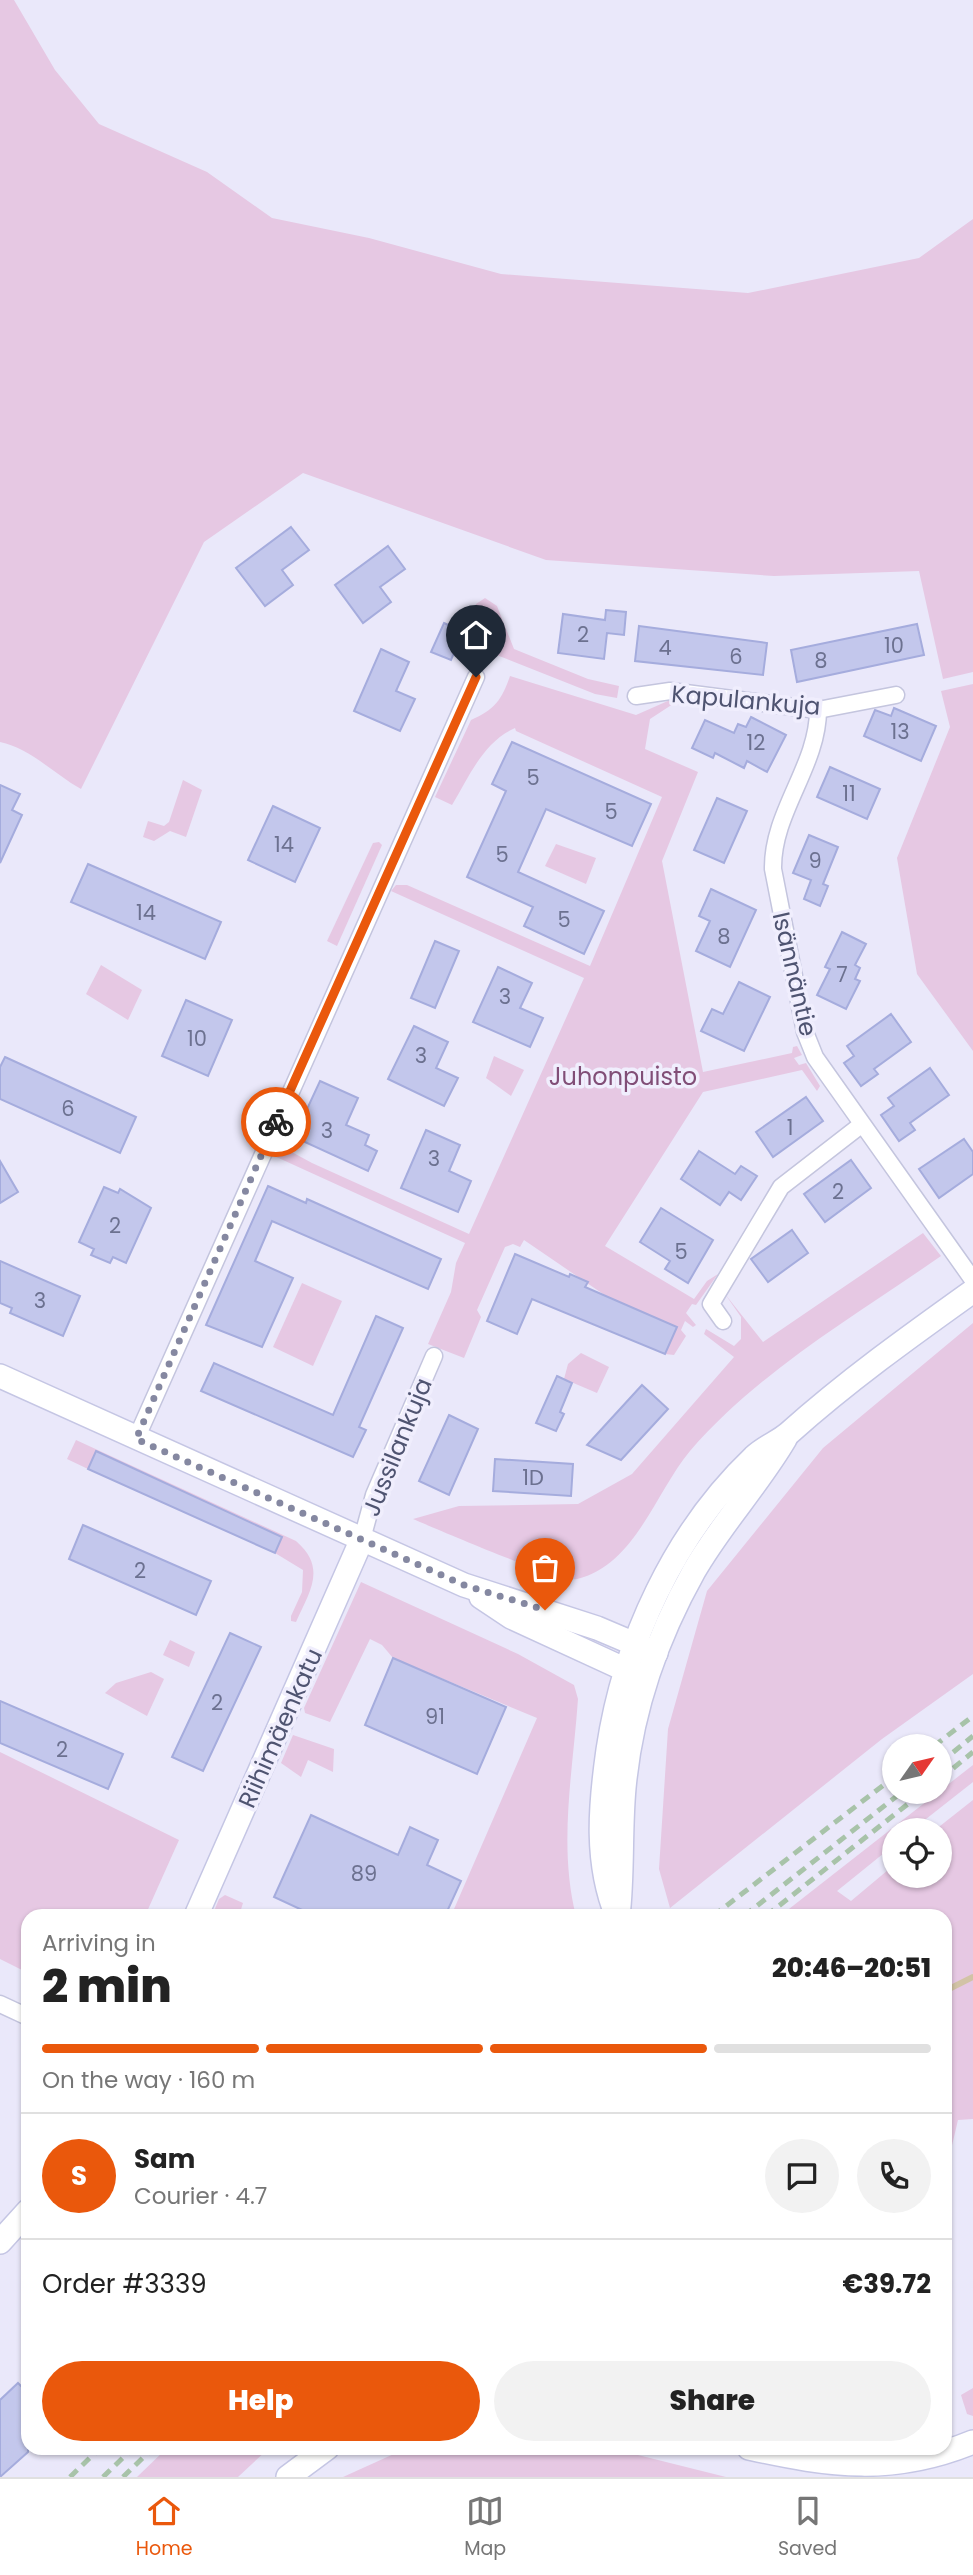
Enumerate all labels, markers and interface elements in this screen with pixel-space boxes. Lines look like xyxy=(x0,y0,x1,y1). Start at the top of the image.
pin xyxy=(446,605,506,677)
icon: home xyxy=(457,616,495,654)
house number: 2 xyxy=(577,620,589,649)
house number: 10 xyxy=(884,631,904,660)
house number: 4 xyxy=(658,633,672,662)
house number: 6 xyxy=(729,642,743,671)
house number: 8 xyxy=(814,646,828,675)
street label: Kapulankuja xyxy=(670,677,822,723)
house number: 13 xyxy=(890,717,910,746)
house number: 12 xyxy=(747,728,765,757)
house number: 5 xyxy=(526,763,540,792)
house number: 11 xyxy=(842,779,856,808)
house number: 5 xyxy=(604,797,618,826)
house number: 14 xyxy=(274,830,294,859)
house number: 5 xyxy=(495,840,509,869)
house number: 9 xyxy=(808,846,822,875)
house number: 14 xyxy=(136,898,156,927)
house number: 5 xyxy=(557,905,571,934)
street label: Isännäntie xyxy=(765,909,825,1039)
house number: 8 xyxy=(717,922,731,951)
house number: 7 xyxy=(836,960,848,989)
house number: 3 xyxy=(499,982,511,1011)
house number: 10 xyxy=(187,1024,207,1053)
house number: 3 xyxy=(415,1041,427,1070)
park label: Juhonpuisto xyxy=(549,1060,697,1093)
courier xyxy=(241,1087,311,1157)
house number: 6 xyxy=(61,1094,75,1123)
icon: bike xyxy=(257,1103,295,1141)
house number: 1 xyxy=(787,1113,793,1142)
house number: 3 xyxy=(321,1116,333,1145)
house number: 3 xyxy=(428,1144,440,1173)
house number: 2 xyxy=(832,1177,844,1206)
house number: 2 xyxy=(109,1211,121,1240)
house number: 5 xyxy=(674,1237,688,1266)
house number: 3 xyxy=(34,1286,46,1315)
street label: Jussilankuja xyxy=(354,1373,440,1521)
house number: 1D xyxy=(522,1463,544,1492)
pin xyxy=(515,1538,575,1610)
icon: bag xyxy=(526,1549,564,1587)
house number: 2 xyxy=(134,1556,146,1585)
street label: Riihimäenkatu xyxy=(230,1643,330,1813)
house number: 2 xyxy=(211,1688,223,1717)
house number: 91 xyxy=(425,1702,445,1731)
north arrow xyxy=(882,1734,952,1804)
map controls xyxy=(882,1734,952,1888)
house number: 2 xyxy=(56,1735,68,1764)
button: locate xyxy=(882,1818,952,1888)
house number: 89 xyxy=(351,1859,377,1888)
text: Arriving in xyxy=(42,1927,156,1959)
text: 20:46–20:51 xyxy=(772,1950,931,1986)
text: 2 min xyxy=(42,1954,172,2018)
text: On the way · 160 m xyxy=(42,2064,255,2096)
button: chat xyxy=(765,2139,839,2213)
button: phone xyxy=(857,2139,931,2213)
text: Sam xyxy=(134,2141,195,2177)
text: S xyxy=(71,2158,87,2194)
text: Courier · 4.7 xyxy=(134,2180,267,2212)
text: Order #3339 xyxy=(42,2266,207,2302)
text: €39.72 xyxy=(842,2266,931,2302)
button: Help xyxy=(42,2361,480,2441)
button: Share xyxy=(494,2361,931,2441)
tab: Home xyxy=(136,2492,193,2563)
tab: Map xyxy=(464,2492,506,2563)
tab: Saved xyxy=(778,2492,837,2563)

